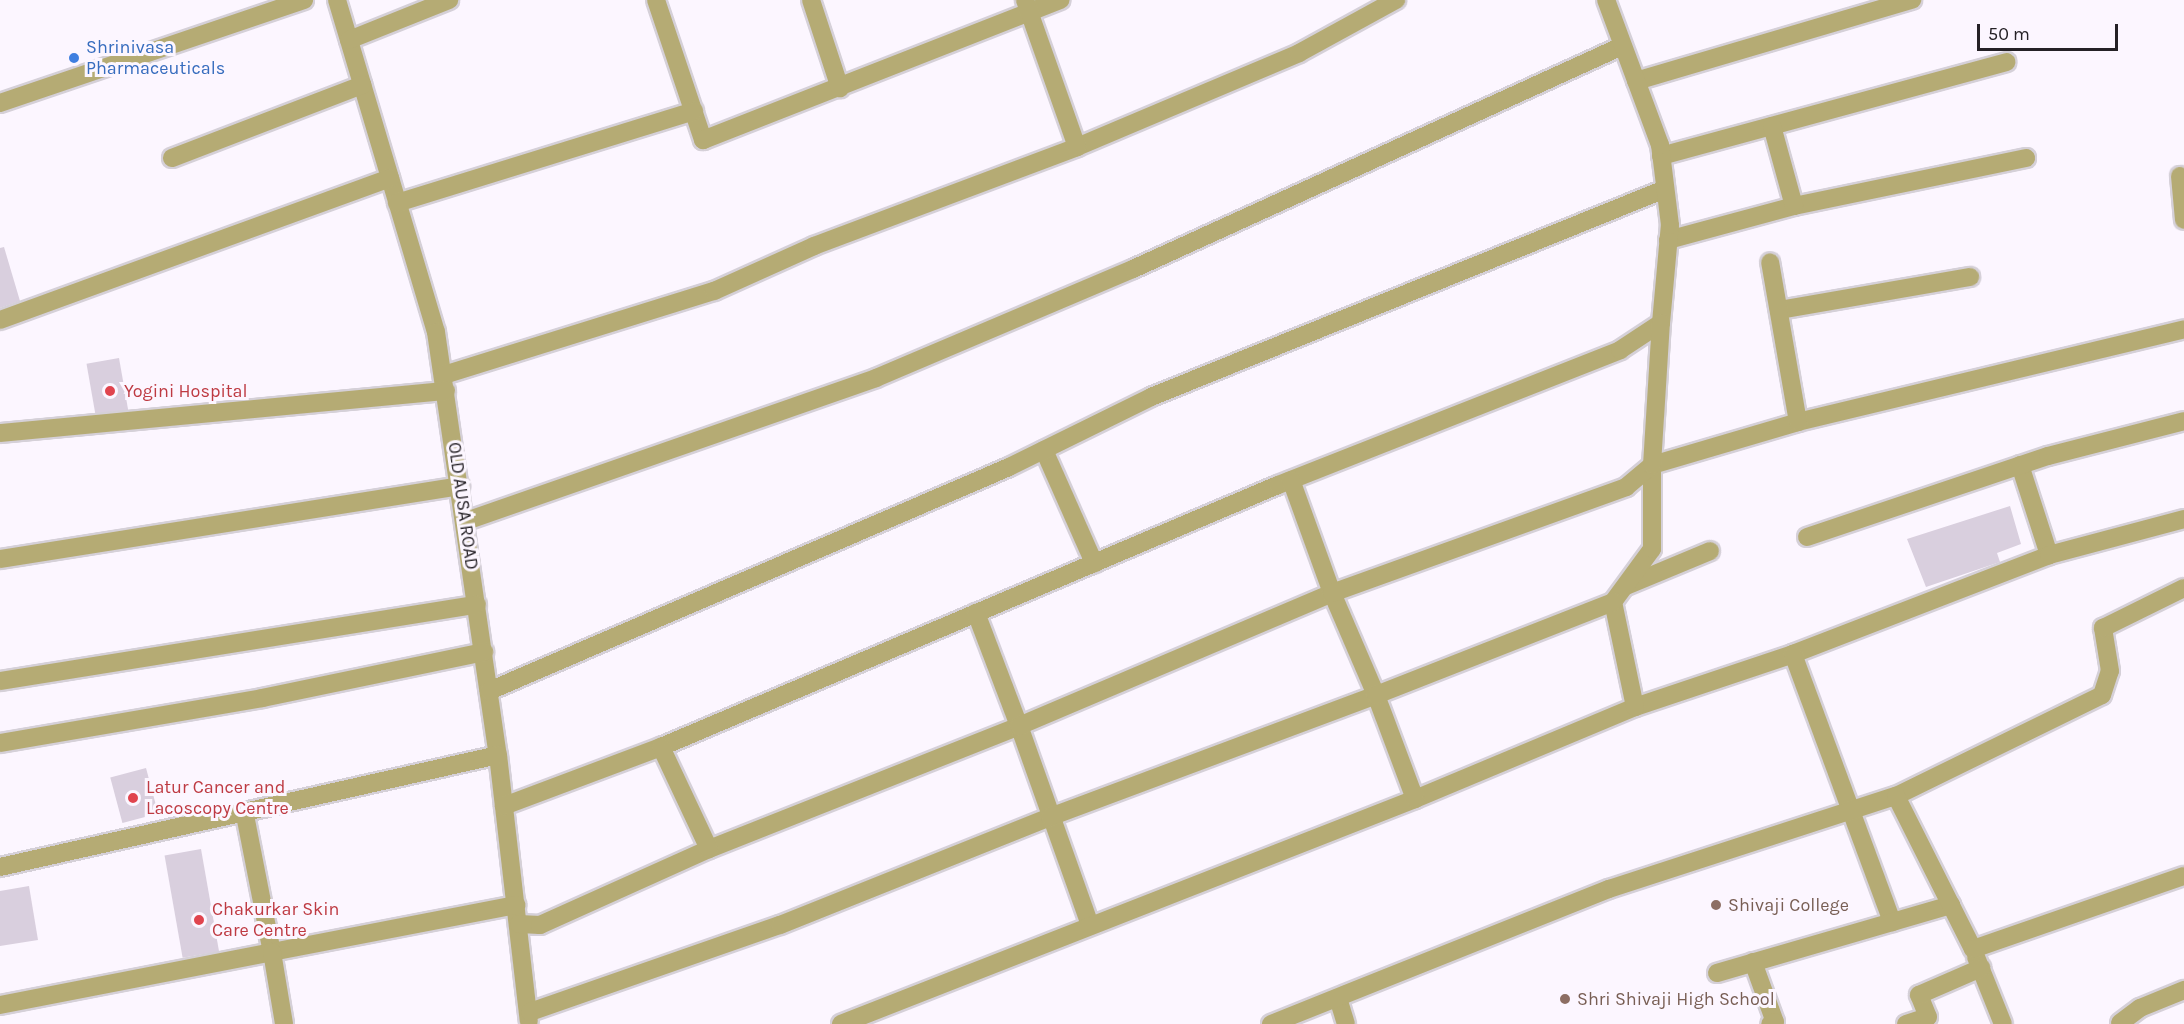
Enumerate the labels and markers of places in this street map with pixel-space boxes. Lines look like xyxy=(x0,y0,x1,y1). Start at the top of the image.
place label: Shrinivasa Pharmaceuticals xyxy=(86,37,225,80)
marker: Shrinivasa Pharmaceuticals xyxy=(67,51,81,65)
place label: Yogini Hospital xyxy=(124,380,247,402)
marker: Yogini Hospital xyxy=(101,382,119,400)
place label: Latur Cancer and Lacoscopy Centre xyxy=(146,777,289,820)
marker: Latur Cancer and Lacoscopy Centre xyxy=(124,789,142,807)
place label: Shivaji College xyxy=(1728,894,1849,916)
marker: Shivaji College xyxy=(1709,898,1723,912)
place label: Chakurkar Skin Care Centre xyxy=(212,899,339,942)
marker: Chakurkar Skin Care Centre xyxy=(190,911,208,929)
place label: Shri Shivaji High School xyxy=(1577,988,1775,1010)
marker: Shri Shivaji High School xyxy=(1558,992,1572,1006)

